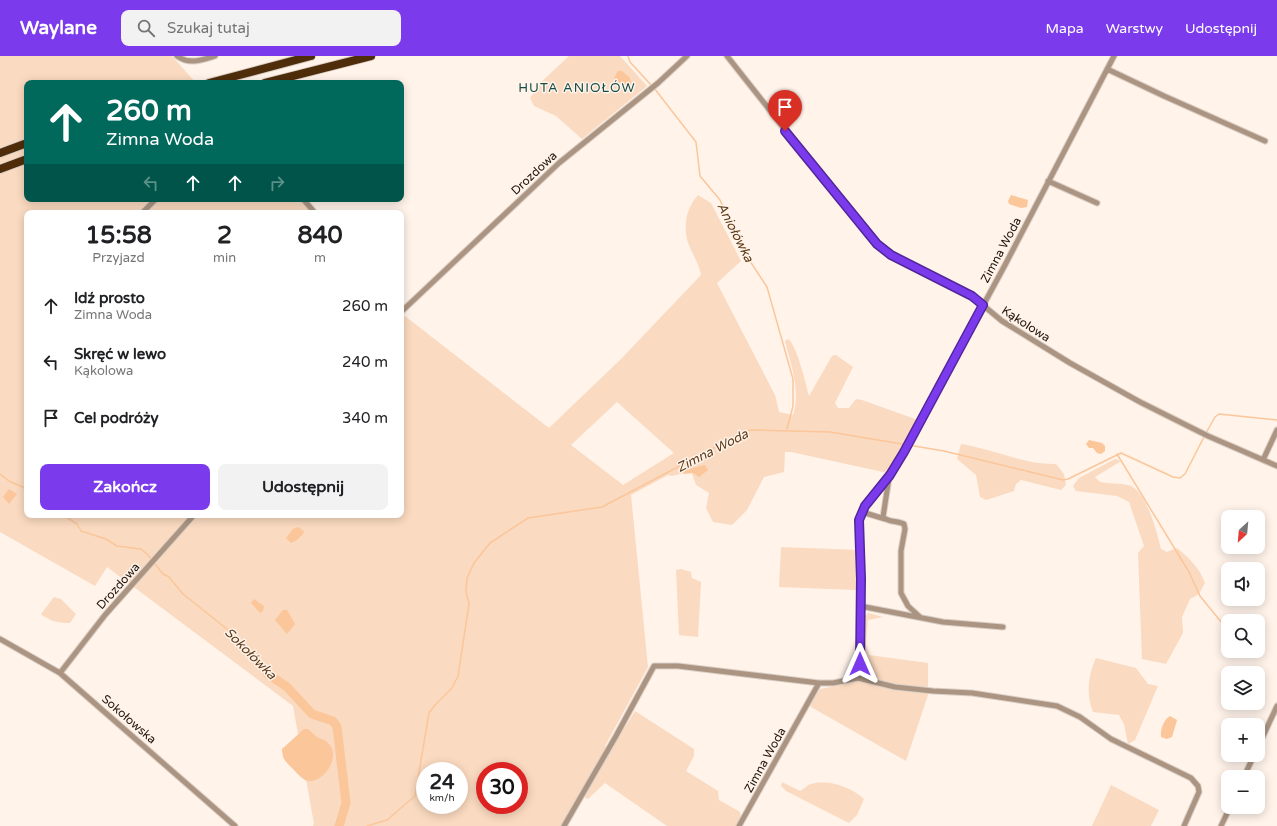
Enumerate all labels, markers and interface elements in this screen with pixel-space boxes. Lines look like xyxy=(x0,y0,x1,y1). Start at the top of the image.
search box xyxy=(121,10,401,46)
text: Waylane xyxy=(20,17,97,39)
icon: search xyxy=(135,17,157,39)
text: Szukaj tutaj xyxy=(167,19,250,37)
text: Mapa xyxy=(1046,20,1084,37)
text: Warstwy xyxy=(1106,20,1163,37)
text: Udostępnij xyxy=(1185,20,1257,37)
district label: HUTA ANIOŁÓW xyxy=(518,80,636,96)
pin xyxy=(768,90,802,131)
text: 260 m xyxy=(106,94,192,128)
icon: ahead xyxy=(40,96,92,148)
icon: arrive xyxy=(774,96,796,118)
text: Zimna Woda xyxy=(106,128,214,150)
street label: Drozdowa xyxy=(508,148,560,198)
icon: left xyxy=(140,172,162,194)
icon: ahead xyxy=(182,172,204,194)
icon: ahead xyxy=(224,172,246,194)
icon: right xyxy=(266,172,288,194)
water label: Aniołówka xyxy=(713,200,757,265)
street label: Zimna Woda xyxy=(978,215,1024,285)
text: 15:58 xyxy=(85,221,152,250)
text: 2 xyxy=(217,221,232,250)
text: 840 xyxy=(297,221,343,250)
text: Przyjazd xyxy=(92,250,145,266)
text: min xyxy=(213,250,236,266)
text: m xyxy=(314,250,326,266)
text: Idź prosto xyxy=(74,289,145,307)
icon: ahead xyxy=(40,295,62,317)
text: 260 m xyxy=(342,297,388,315)
street label: Kąkolowa xyxy=(999,303,1053,345)
text: Zimna Woda xyxy=(74,307,152,323)
text: Skręć w lewo xyxy=(74,345,166,363)
icon: left xyxy=(40,351,62,373)
text: 240 m xyxy=(342,353,388,371)
text: Kąkolowa xyxy=(74,363,133,379)
icon: arrive xyxy=(40,407,62,429)
text: Cel podróży xyxy=(74,409,159,427)
text: 340 m xyxy=(342,409,388,427)
water label: Zimna Woda xyxy=(674,426,751,476)
button: Zakończ xyxy=(40,464,210,510)
button: Udostępnij xyxy=(218,464,388,510)
north arrow xyxy=(1221,510,1265,554)
map controls xyxy=(1221,510,1265,814)
street label: Drozdowa xyxy=(94,560,142,612)
button: sound xyxy=(1221,562,1265,606)
button: search xyxy=(1221,614,1265,658)
water label: Sokołówka xyxy=(221,625,280,683)
position arrow xyxy=(839,643,881,685)
button: layers xyxy=(1221,666,1265,710)
street label: Sokołowska xyxy=(99,692,159,746)
button: + xyxy=(1221,718,1265,762)
street label: Zimna Woda xyxy=(741,725,789,795)
speed limit sign: 30 xyxy=(476,762,528,814)
button: − xyxy=(1221,770,1265,814)
text: 24 xyxy=(429,771,455,795)
text: km/h xyxy=(429,792,455,804)

